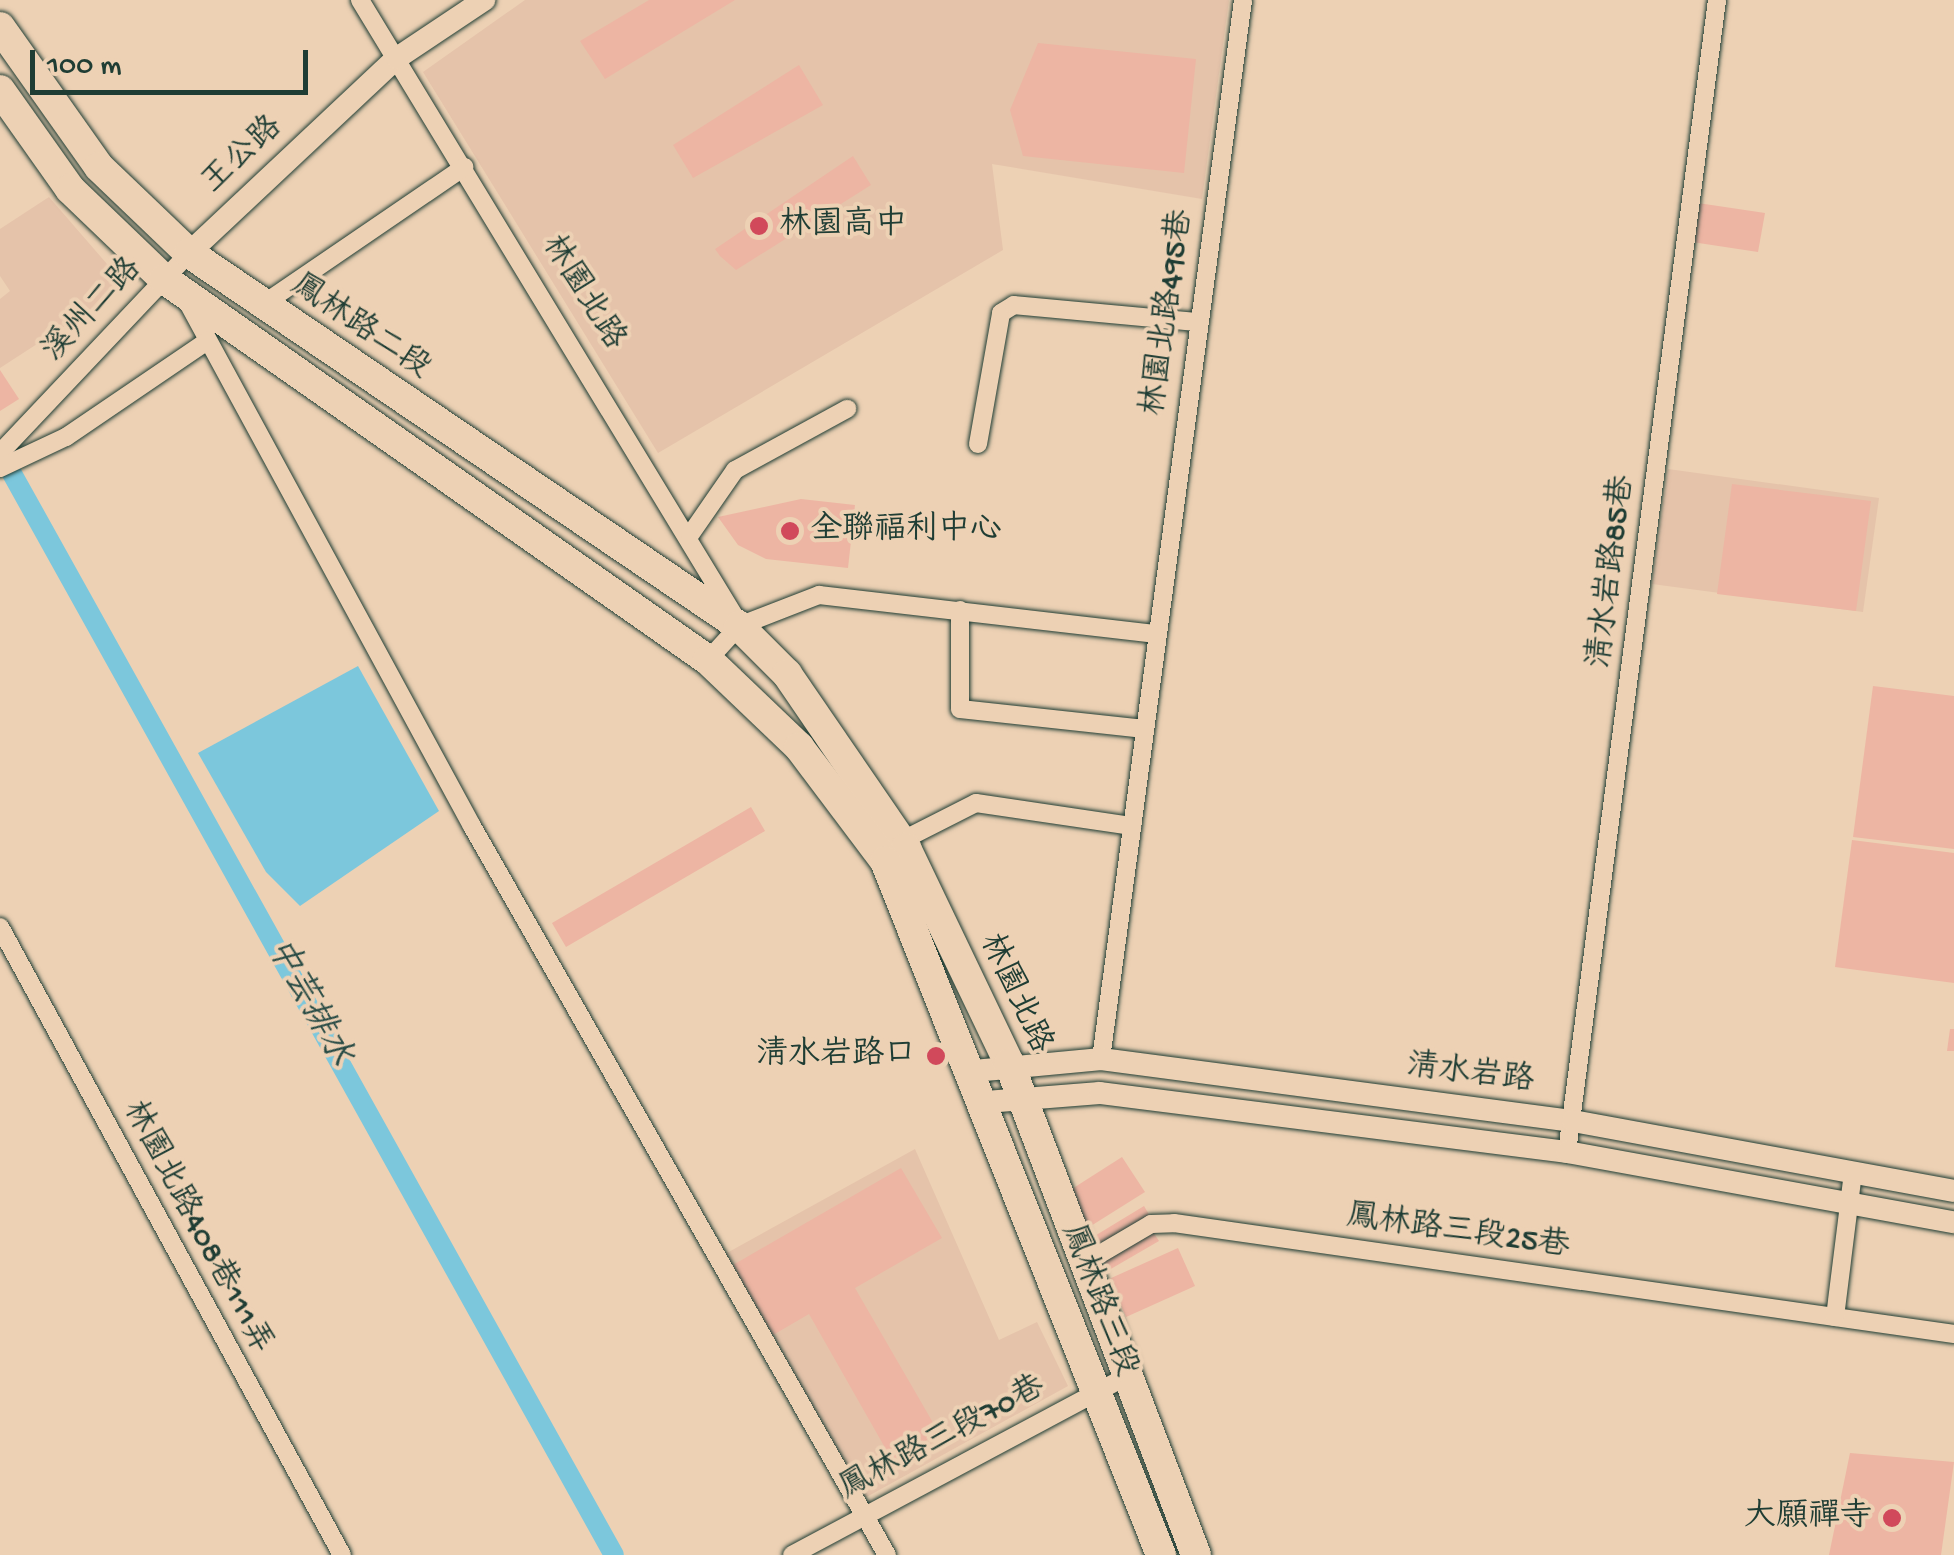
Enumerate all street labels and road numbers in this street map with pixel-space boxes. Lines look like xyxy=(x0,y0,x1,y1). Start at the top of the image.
street label: 王公路 xyxy=(195,109,291,203)
street label: 林園北路495巷 xyxy=(1136,207,1202,419)
street label: 林園北路 xyxy=(532,229,632,357)
street label: 溪州二路 xyxy=(35,251,151,371)
street label: 鳳林路二段 xyxy=(283,267,437,389)
street label: 清水岩路85巷 xyxy=(1582,473,1644,671)
street label: 林園北路 xyxy=(970,928,1058,1060)
street label: 清水岩路 xyxy=(1404,1048,1536,1102)
street label: 林園北路408巷111弄 xyxy=(113,1095,279,1361)
street label: 鳳林路三段25巷 xyxy=(1344,1198,1572,1268)
street label: 鳳林路三段 xyxy=(1051,1219,1145,1383)
street label: 鳳林路三段70巷 xyxy=(834,1369,1052,1509)

